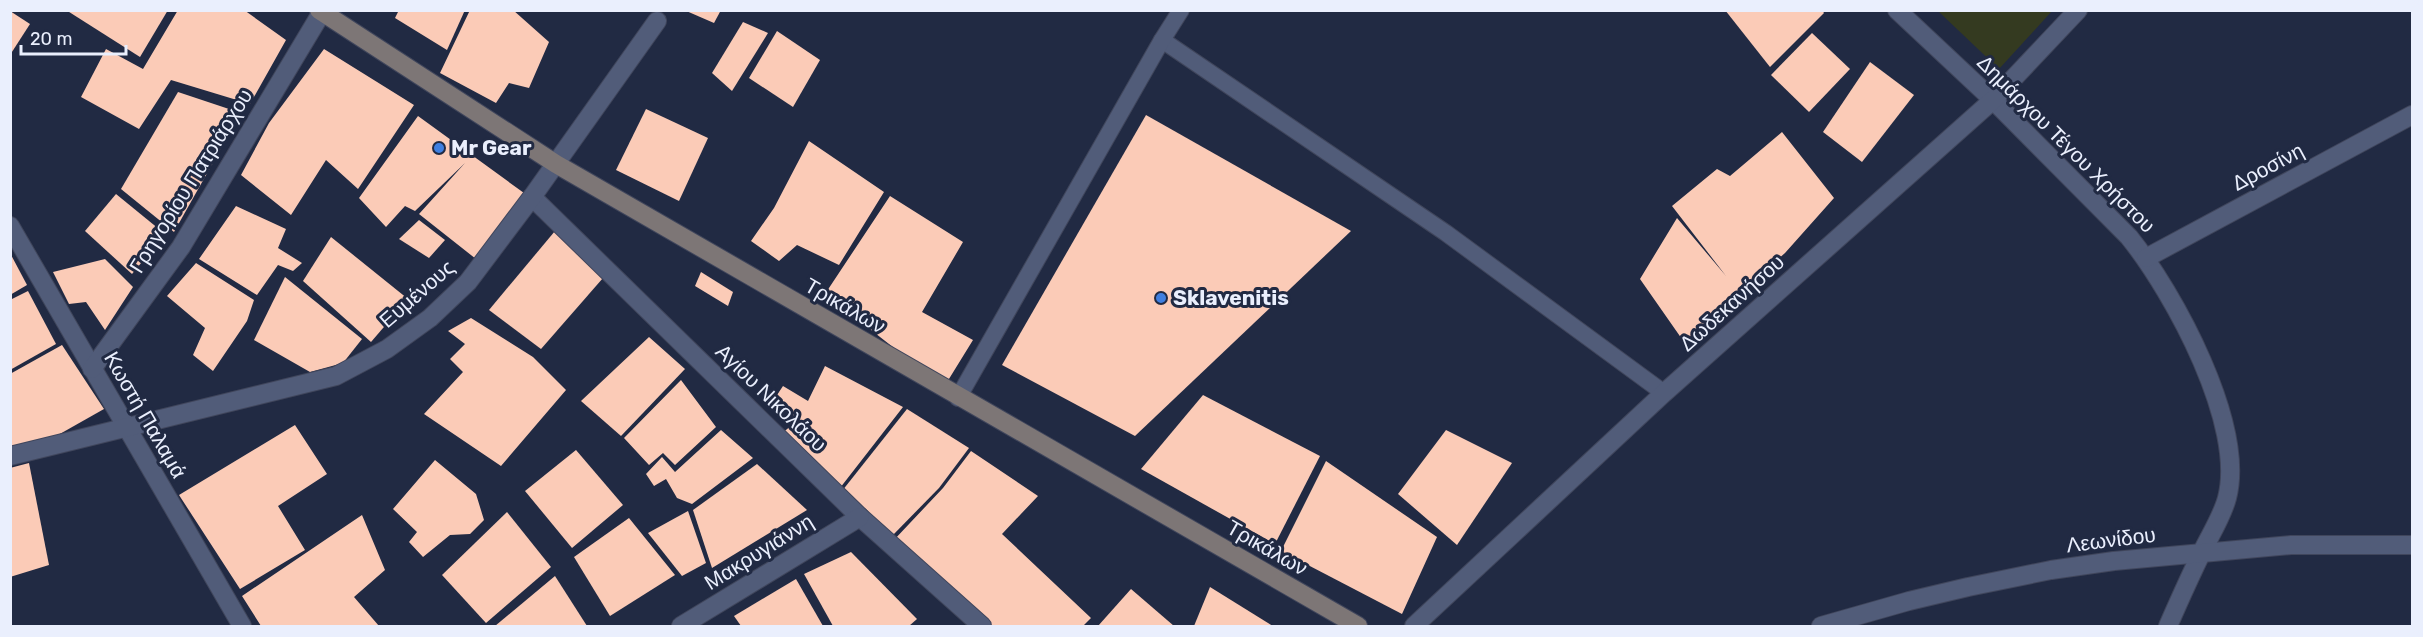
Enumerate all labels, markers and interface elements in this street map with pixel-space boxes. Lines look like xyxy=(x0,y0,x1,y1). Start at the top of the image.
scale bar xyxy=(21,18,126,56)
text: 20 m xyxy=(30,28,72,50)
street label: Δημάρχου Τέγου Χρήστου xyxy=(1972,50,2160,238)
street label: Γρηγορίου Πατριάρχου xyxy=(124,84,257,277)
place label: Mr Gear xyxy=(451,135,532,160)
street label: Δροσίνη xyxy=(2228,137,2308,196)
marker: Mr Gear xyxy=(432,141,446,155)
street label: Δωδεκανήσου xyxy=(1674,249,1789,356)
street label: Ευμένους xyxy=(374,254,459,333)
street label: Τρικάλων xyxy=(801,273,890,339)
place label: Sklavenitis xyxy=(1173,285,1289,310)
marker: Sklavenitis xyxy=(1154,291,1168,305)
street label: Αγίου Νικολάου xyxy=(711,339,832,457)
street label: Κωστή Παλαμά xyxy=(99,347,192,483)
street label: Μακρυγιάννη xyxy=(700,508,818,595)
street label: Τρικάλων xyxy=(1223,515,1312,581)
street label: Λεωνίδου xyxy=(2065,522,2157,557)

